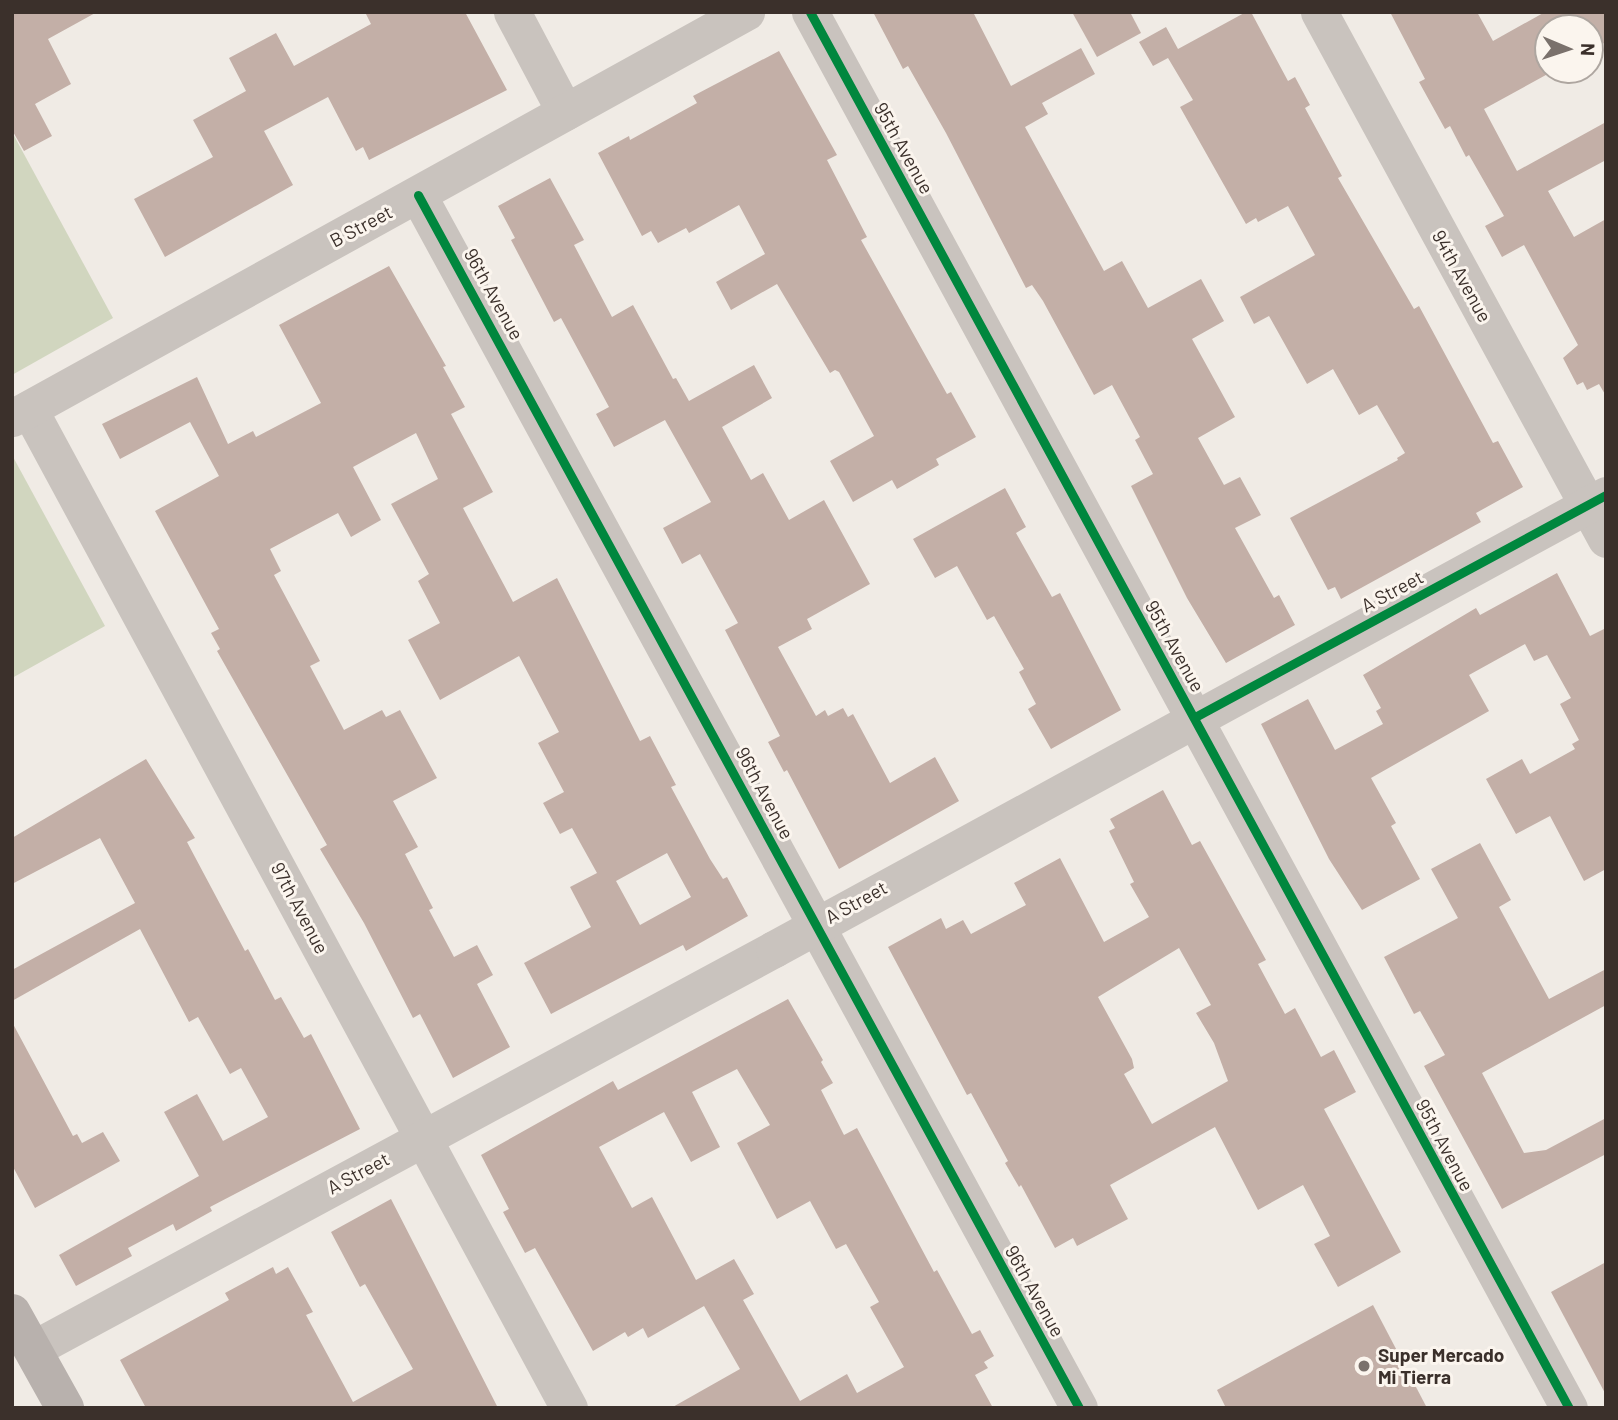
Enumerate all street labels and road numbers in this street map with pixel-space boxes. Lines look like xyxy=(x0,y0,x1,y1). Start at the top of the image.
street label: 95th Avenue xyxy=(870,98,938,198)
street label: B Street xyxy=(326,200,396,252)
street label: 94th Avenue xyxy=(1427,226,1497,326)
street label: 96th Avenue xyxy=(460,244,528,344)
street label: A Street xyxy=(1357,565,1427,617)
street label: 95th Avenue xyxy=(1141,596,1209,696)
street label: 96th Avenue xyxy=(731,743,799,843)
street label: 97th Avenue xyxy=(266,858,334,958)
street label: A Street xyxy=(821,876,891,928)
street label: 95th Avenue xyxy=(1411,1095,1479,1195)
street label: A Street xyxy=(323,1147,393,1199)
street label: 96th Avenue xyxy=(1001,1241,1069,1341)

